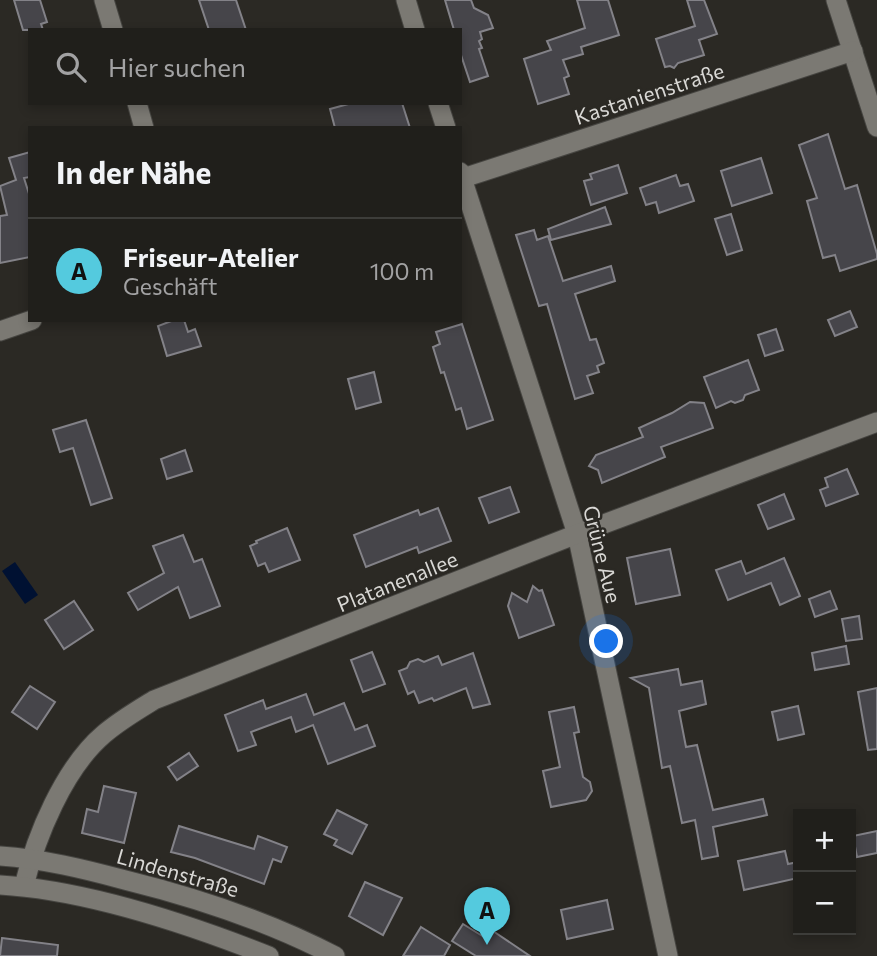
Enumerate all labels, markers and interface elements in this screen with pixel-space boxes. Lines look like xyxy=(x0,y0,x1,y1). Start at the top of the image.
search box xyxy=(28,28,462,105)
icon: search xyxy=(52,48,90,86)
text: Hier suchen xyxy=(108,51,246,82)
street label: Kastanienstraße xyxy=(571,57,727,129)
text: In der Nähe xyxy=(56,153,211,190)
text: Friseur-Atelier xyxy=(123,241,299,272)
text: A xyxy=(71,257,87,285)
text: 100 m xyxy=(370,257,434,285)
text: Geschäft xyxy=(123,272,217,300)
street label: Grüne Aue xyxy=(579,503,627,605)
street label: Platanenallee xyxy=(333,545,461,617)
your location xyxy=(589,624,623,658)
map controls xyxy=(793,809,856,935)
button: + xyxy=(793,809,856,872)
street label: Lindenstraße xyxy=(114,843,242,901)
button: − xyxy=(793,872,856,935)
pin: A xyxy=(464,887,510,945)

